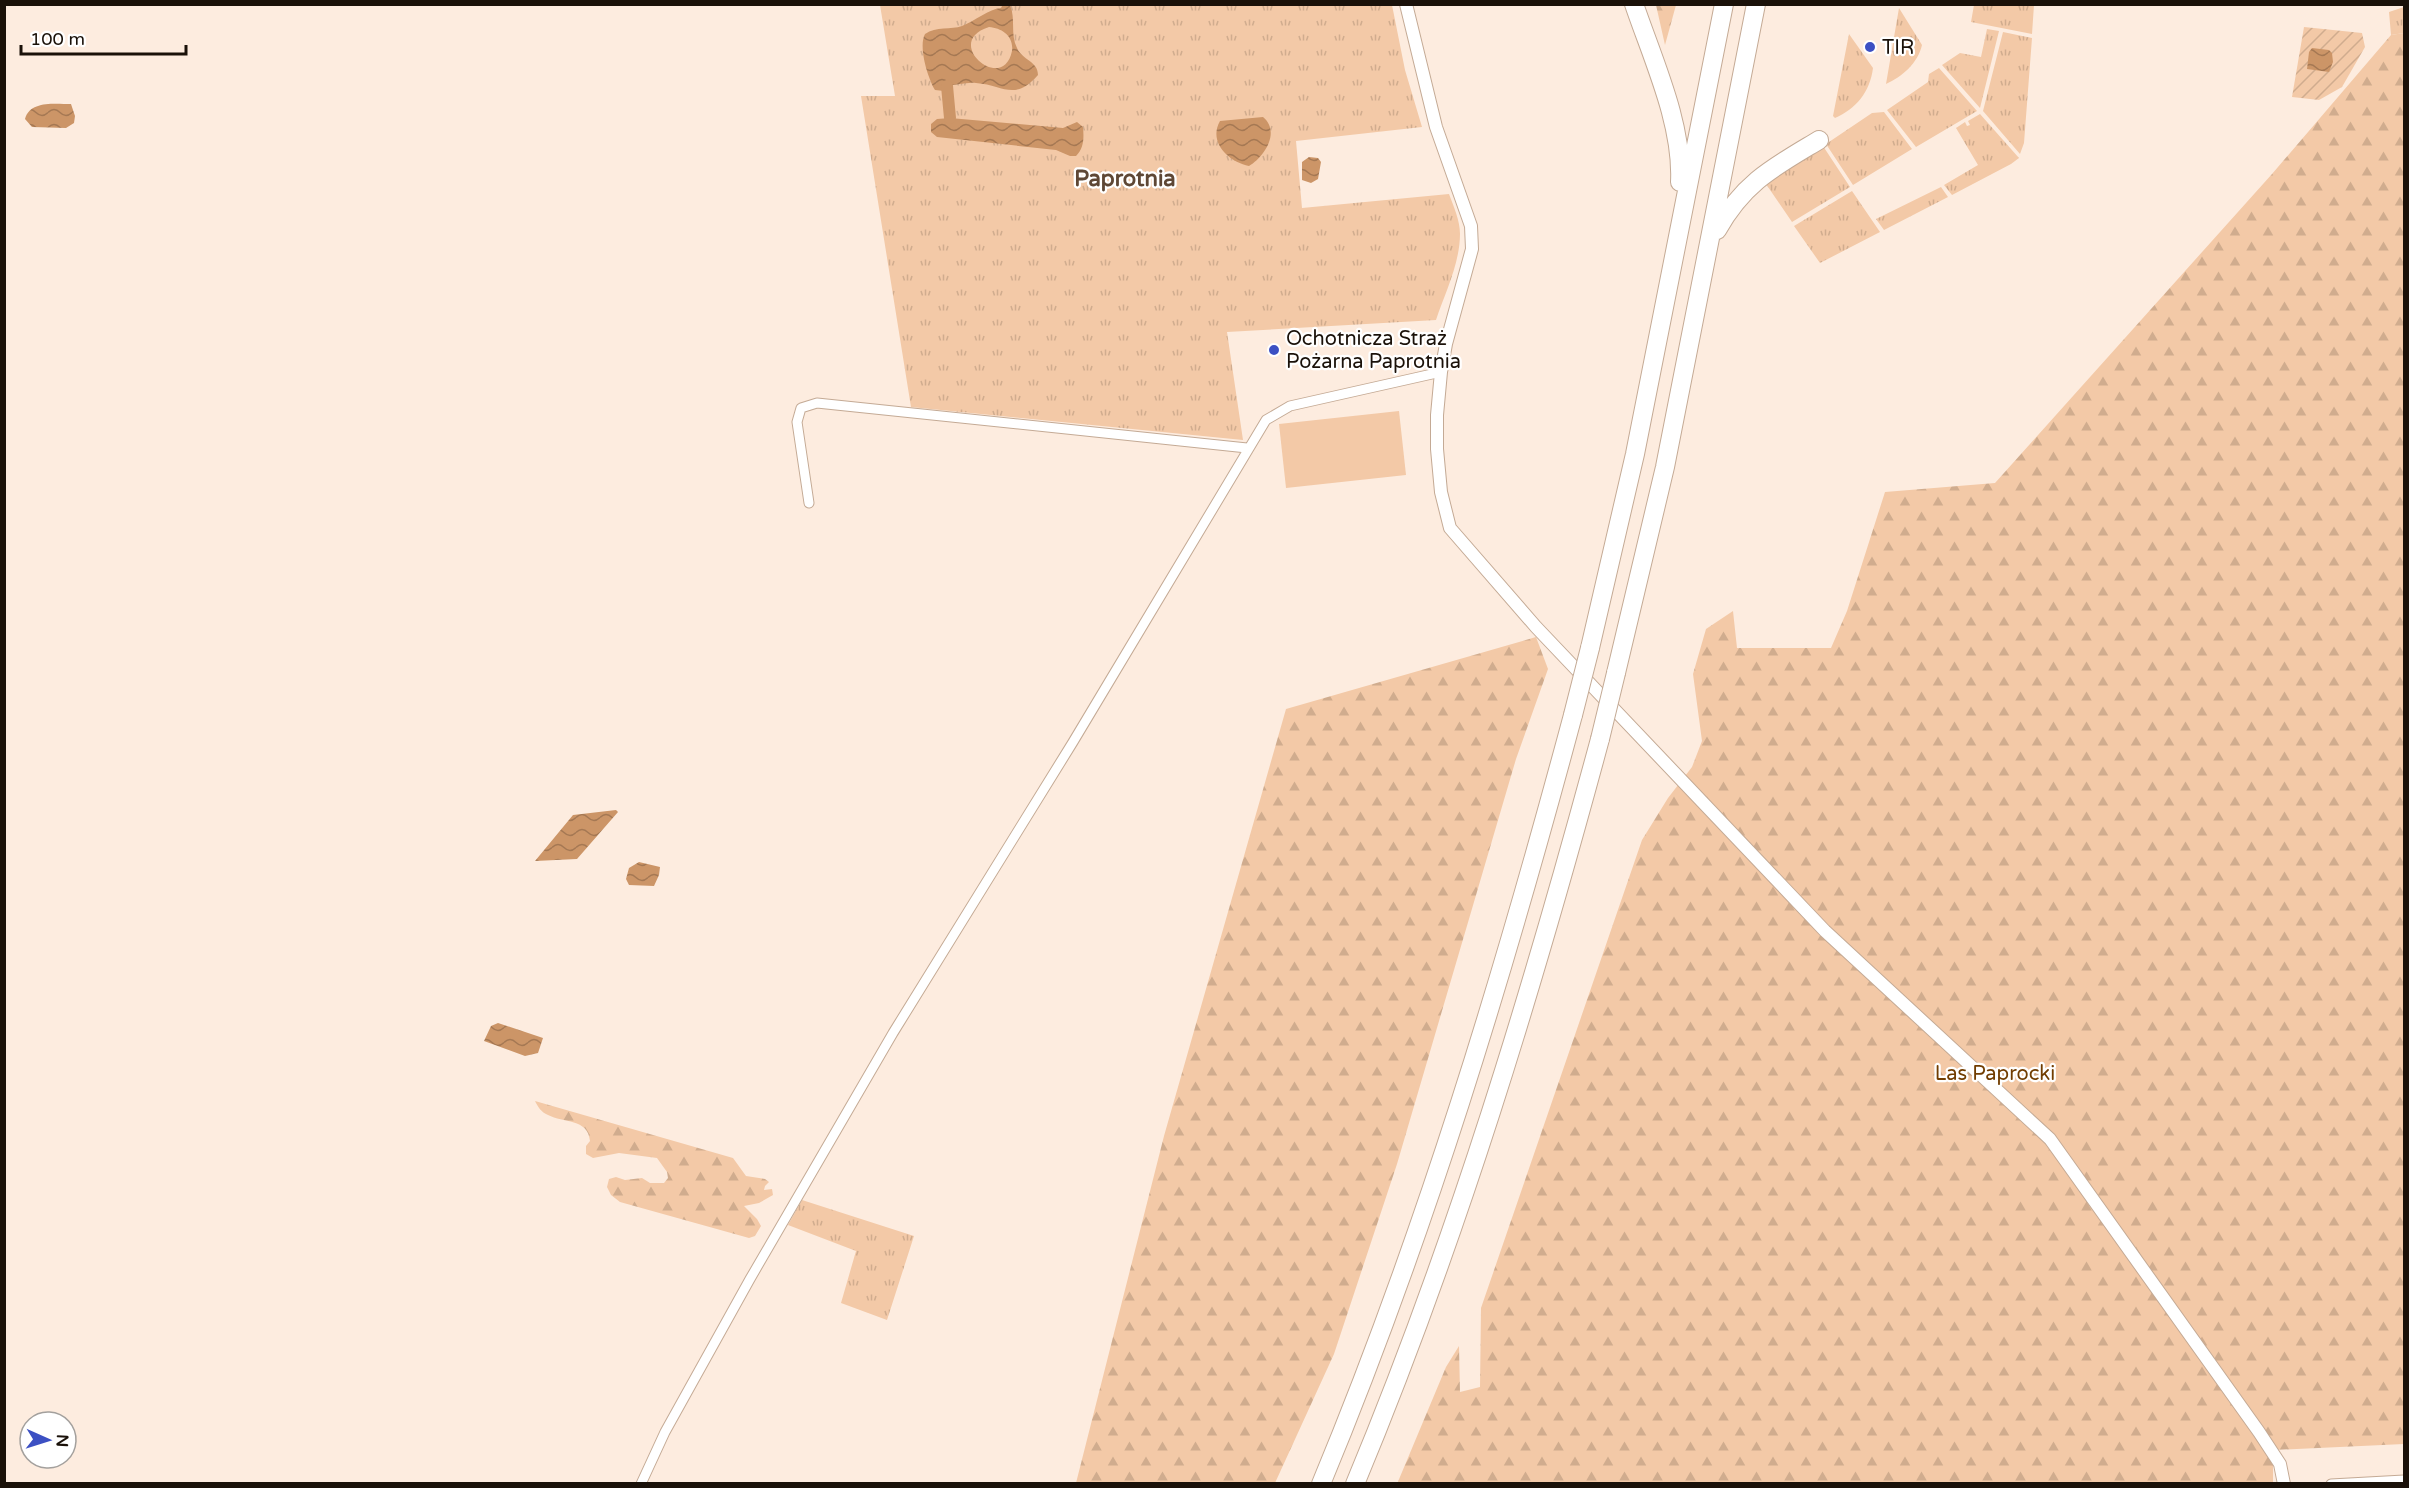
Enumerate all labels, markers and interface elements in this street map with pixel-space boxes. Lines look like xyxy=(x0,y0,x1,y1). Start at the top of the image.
scale bar xyxy=(21,18,186,56)
text: 100 m xyxy=(30,28,85,50)
place label: TIR xyxy=(1882,36,1914,60)
marker: TIR xyxy=(1863,40,1877,54)
district label: Paprotnia xyxy=(1074,166,1176,192)
place label: Ochotnicza Straż Pożarna Paprotnia xyxy=(1286,327,1461,374)
marker: Ochotnicza Straż Pożarna Paprotnia xyxy=(1267,343,1281,357)
park label: Las Paprocki xyxy=(1935,1062,2055,1086)
north arrow xyxy=(18,1410,78,1470)
text: N xyxy=(52,1434,72,1448)

